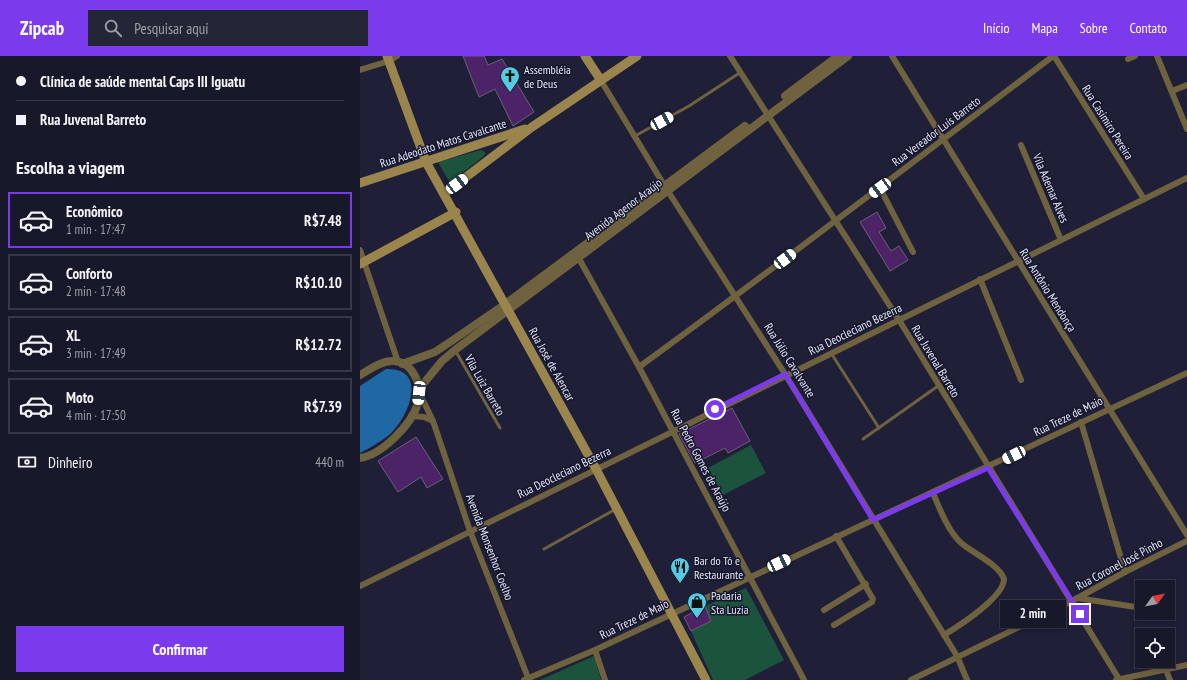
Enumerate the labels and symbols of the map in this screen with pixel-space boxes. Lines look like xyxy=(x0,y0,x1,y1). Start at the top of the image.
place label: Assembléia de Deus xyxy=(524,62,571,91)
church icon: Assembléia de Deus xyxy=(499,65,521,93)
street label: Rua Casimiro Pereira xyxy=(1079,82,1137,162)
street label: Rua Vereador Luís Barreto xyxy=(889,93,983,169)
car xyxy=(649,110,675,132)
street label: Rua Adeodato Matos Cavalcante xyxy=(378,115,508,171)
street label: Vila Ademar Alves xyxy=(1029,150,1072,225)
car xyxy=(444,172,470,196)
street label: Avenida Agenor Araújo xyxy=(581,175,665,243)
car xyxy=(867,176,893,200)
street label: Rua Antônio Mendonça xyxy=(1016,246,1080,335)
car xyxy=(772,247,798,271)
street label: Rua Deocleciano Bezerra xyxy=(806,300,904,358)
street label: Rua Júlio Cavalvante xyxy=(761,320,819,400)
street label: Rua Juvenal Barreto xyxy=(909,322,963,400)
street label: Rua José de Alencar xyxy=(526,325,579,404)
street label: Vila Luiz Barreto xyxy=(461,351,508,418)
car xyxy=(412,380,426,406)
street label: Rua Treze de Maio xyxy=(1031,393,1105,439)
route start xyxy=(706,400,724,418)
street label: Rua Pedro Gomes de Araújo xyxy=(668,406,734,514)
street label: Rua Deocleciano Bezerra xyxy=(515,443,613,501)
car xyxy=(1001,444,1027,466)
street label: Avenida Monsenhor Coelho xyxy=(463,492,517,602)
street label: Rua Coronel José Pinho xyxy=(1073,535,1165,593)
car xyxy=(766,552,792,574)
place label: Bar do Tó e Restaurante xyxy=(694,553,743,582)
restaurant icon: Bar do Tó e Restaurante xyxy=(669,556,691,584)
north arrow xyxy=(1135,580,1175,620)
place label: Padaria Sta Luzia xyxy=(711,588,749,617)
shop icon: Padaria Sta Luzia xyxy=(686,591,708,619)
street label: Rua Treze de Maio xyxy=(597,596,671,642)
callout: 2 min xyxy=(1000,600,1066,628)
route end xyxy=(1071,605,1089,623)

